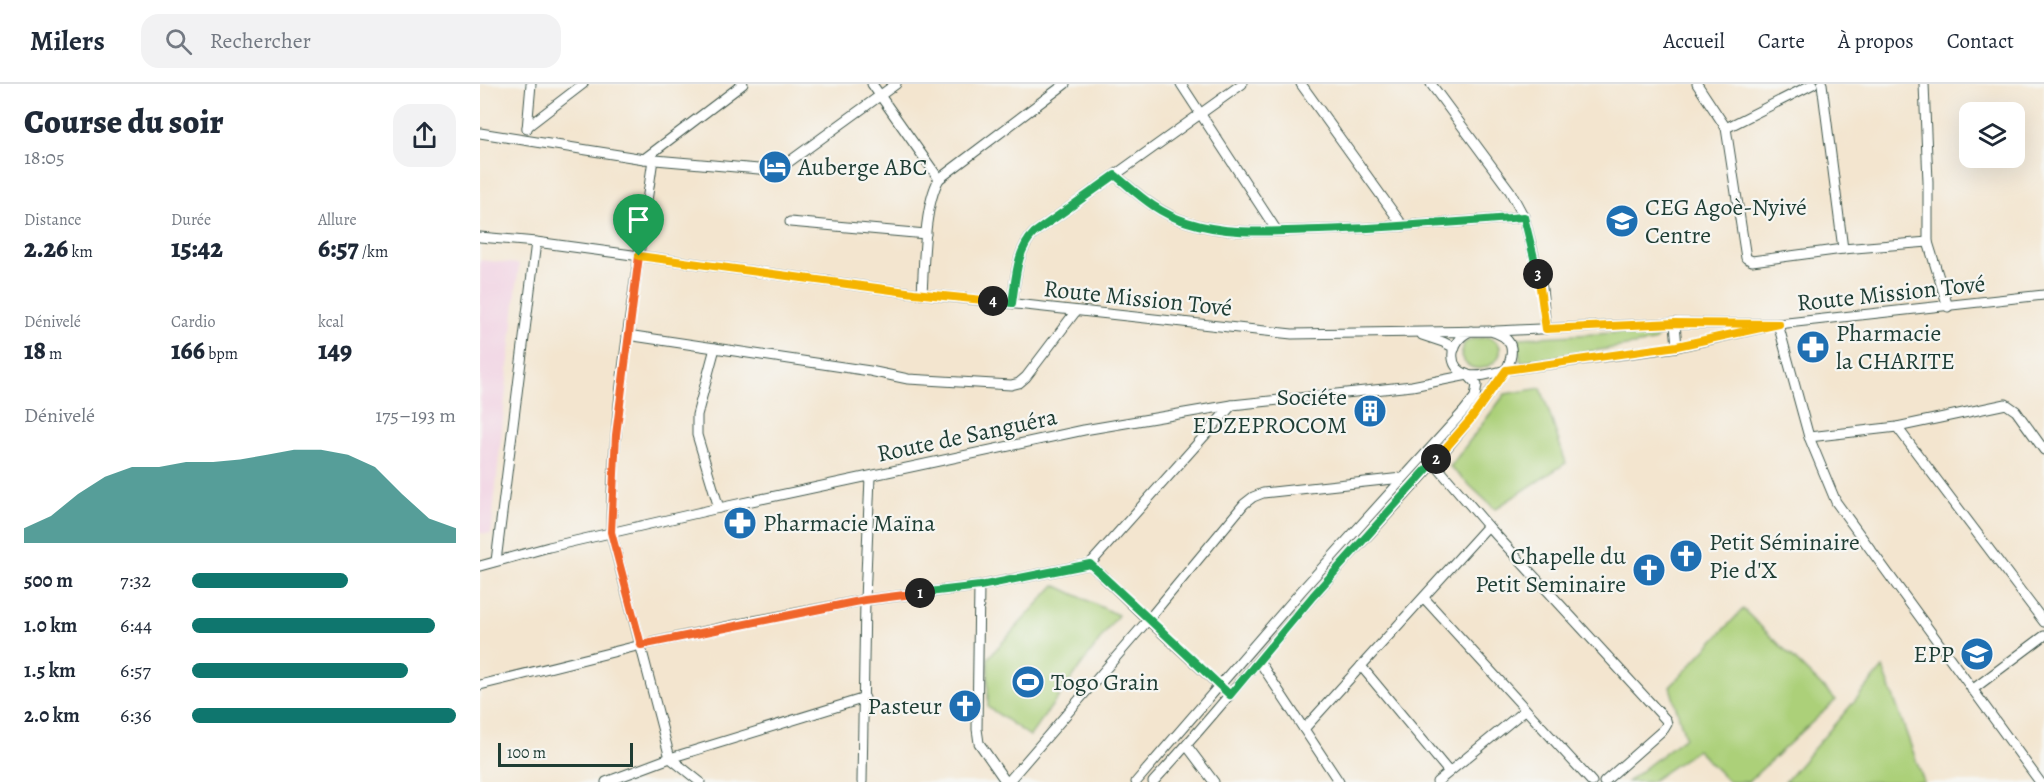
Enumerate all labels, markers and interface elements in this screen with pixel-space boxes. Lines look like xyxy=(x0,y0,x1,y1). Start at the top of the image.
search box xyxy=(141,14,561,68)
text: Milers xyxy=(30,22,105,60)
icon: search xyxy=(162,25,195,58)
text: Rechercher xyxy=(210,26,311,56)
text: Accueil xyxy=(1663,27,1725,55)
text: Carte xyxy=(1758,27,1805,55)
text: À propos xyxy=(1838,27,1914,55)
text: Contact xyxy=(1947,27,2014,55)
text: Course du soir xyxy=(24,99,224,144)
map controls xyxy=(1959,102,2025,168)
button: layers xyxy=(1959,102,2025,168)
button: share xyxy=(393,104,456,167)
text: 18:05 xyxy=(24,144,65,171)
hotel icon: Auberge ABC xyxy=(757,149,793,185)
place label: Auberge ABC xyxy=(797,151,928,183)
place label: CEG Agoè-Nyivé Centre xyxy=(1645,191,1807,251)
pin xyxy=(613,194,664,256)
icon: arrive xyxy=(622,203,655,236)
school or university icon: CEG Agoè-Nyivé Centre xyxy=(1604,203,1640,239)
text: Distance xyxy=(24,209,81,231)
text: Durée xyxy=(171,209,211,231)
text: Allure xyxy=(318,209,357,231)
text: 2.26 xyxy=(24,231,68,266)
text: 15:42 xyxy=(171,231,223,266)
text: 6:57 xyxy=(318,231,359,266)
text: km xyxy=(68,241,93,263)
text: /km xyxy=(359,241,388,263)
pin: 3 xyxy=(1523,259,1553,289)
text: 3 xyxy=(1535,263,1541,285)
street label: Route Mission Tové xyxy=(1795,267,1987,319)
street label: Route Mission Tové xyxy=(1042,272,1234,324)
pin: 4 xyxy=(978,286,1008,316)
text: 4 xyxy=(989,290,997,312)
text: Dénivelé xyxy=(24,311,81,333)
text: Cardio xyxy=(171,311,216,333)
text: kcal xyxy=(318,311,344,333)
place label: Pharmacie la CHARITE xyxy=(1836,317,1955,377)
pharmacy icon: Pharmacie la CHARITE xyxy=(1795,329,1831,365)
text: 18 xyxy=(24,333,46,368)
text: 166 xyxy=(171,333,205,368)
text: 149 xyxy=(318,333,352,368)
text: m xyxy=(46,343,62,365)
text: bpm xyxy=(205,343,238,365)
place label: Sociéte EDZEPROCOM xyxy=(1192,381,1347,441)
building icon: Sociéte EDZEPROCOM xyxy=(1352,393,1388,429)
street label: Route de Sanguéra xyxy=(874,400,1061,470)
text: Dénivelé xyxy=(24,402,95,429)
text: 175–193 m xyxy=(375,402,456,429)
pin: 2 xyxy=(1421,444,1451,474)
text: 2 xyxy=(1432,448,1440,470)
pharmacy icon: Pharmacie Maïna xyxy=(722,505,758,541)
place label: Pharmacie Maïna xyxy=(763,507,936,539)
place label: Petit Séminaire Pie d'X xyxy=(1709,526,1860,586)
church icon: Petit Séminaire Pie d'X xyxy=(1668,538,1704,574)
place label: Chapelle du Petit Seminaire xyxy=(1475,540,1626,600)
church icon: Chapelle du Petit Seminaire xyxy=(1631,552,1667,588)
text: 500 m xyxy=(24,567,73,594)
text: 7:32 xyxy=(120,567,151,594)
pin: 1 xyxy=(905,578,935,608)
text: 1 xyxy=(917,582,923,604)
text: 1.0 km xyxy=(24,612,77,639)
text: 6:44 xyxy=(120,612,152,639)
school or university icon: EPP xyxy=(1959,636,1995,672)
place label: EPP xyxy=(1913,638,1954,670)
text: 1.5 km xyxy=(24,657,76,684)
text: 6:57 xyxy=(120,657,151,684)
sports icon: Togo Grain xyxy=(1010,664,1046,700)
place label: Togo Grain xyxy=(1051,666,1159,698)
church icon: Pasteur xyxy=(947,688,983,724)
place label: Pasteur xyxy=(868,690,942,722)
text: 2.0 km xyxy=(24,702,80,729)
text: 6:36 xyxy=(120,702,152,729)
scale bar xyxy=(498,740,633,768)
text: 100 m xyxy=(507,742,546,764)

